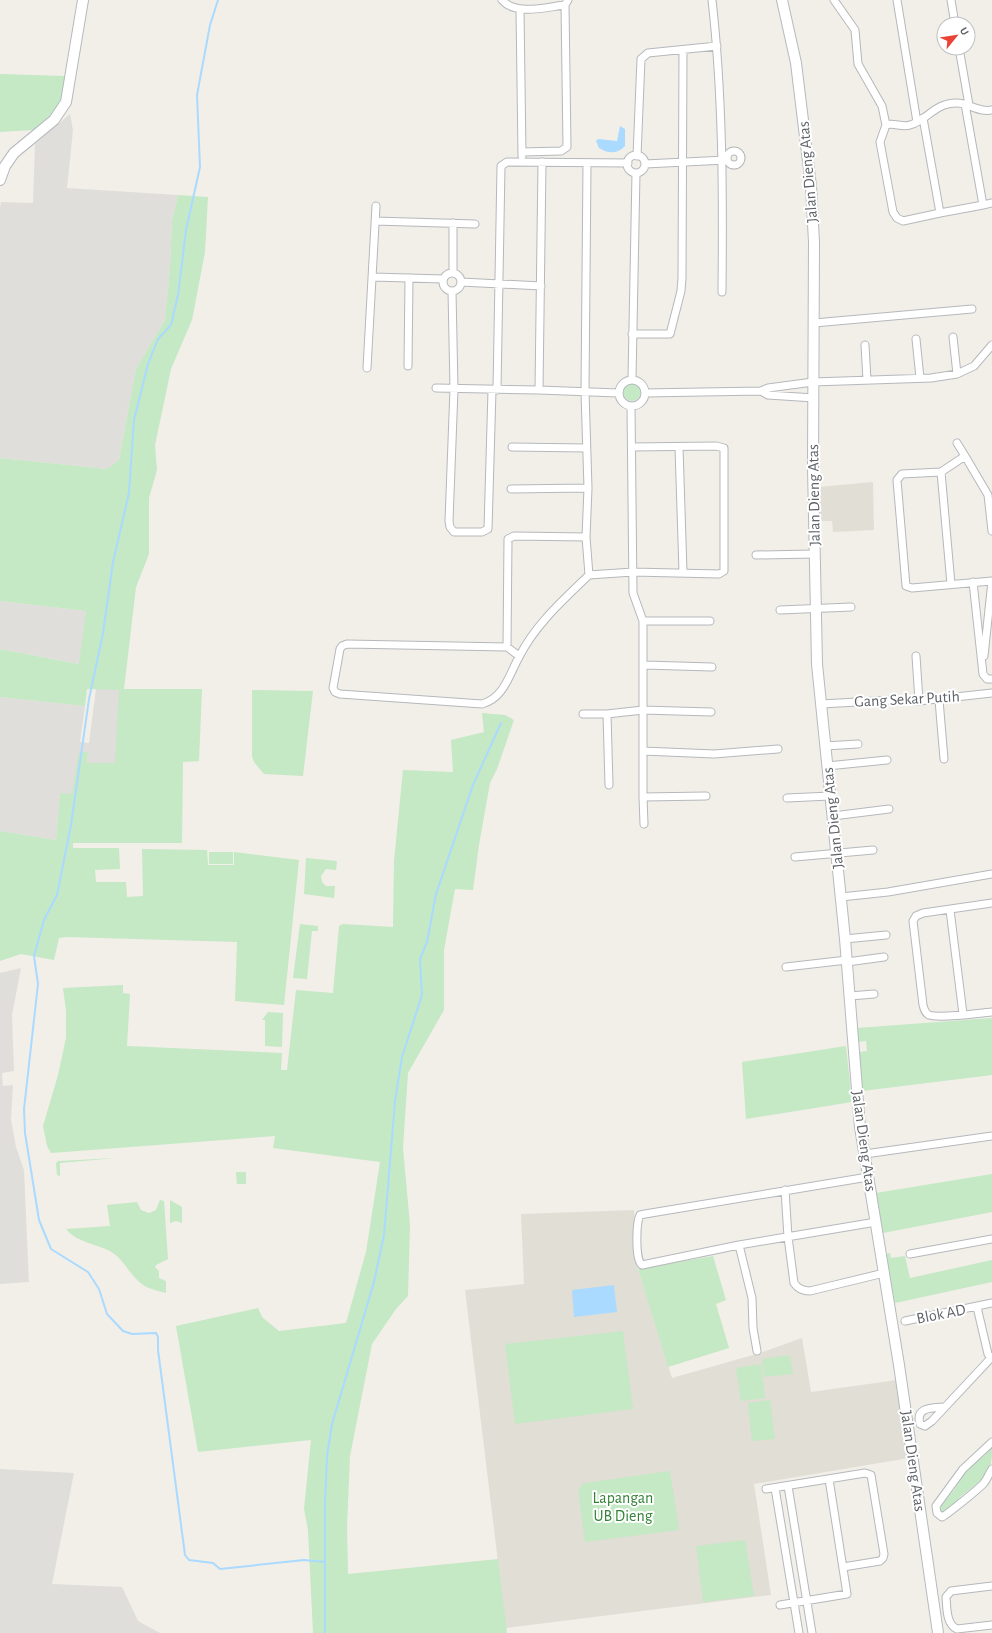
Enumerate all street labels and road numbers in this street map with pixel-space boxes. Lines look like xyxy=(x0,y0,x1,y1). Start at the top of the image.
street label: Jalan Dieng Atas xyxy=(796,121,820,223)
street label: Jalan Dieng Atas xyxy=(805,444,823,546)
street label: Gang Sekar Putih xyxy=(854,688,960,710)
street label: Jalan Dieng Atas xyxy=(820,767,846,869)
street label: Jalan Dieng Atas xyxy=(849,1090,879,1193)
street label: Blok AD xyxy=(915,1301,967,1327)
street label: Jalan Dieng Atas xyxy=(898,1410,928,1513)

